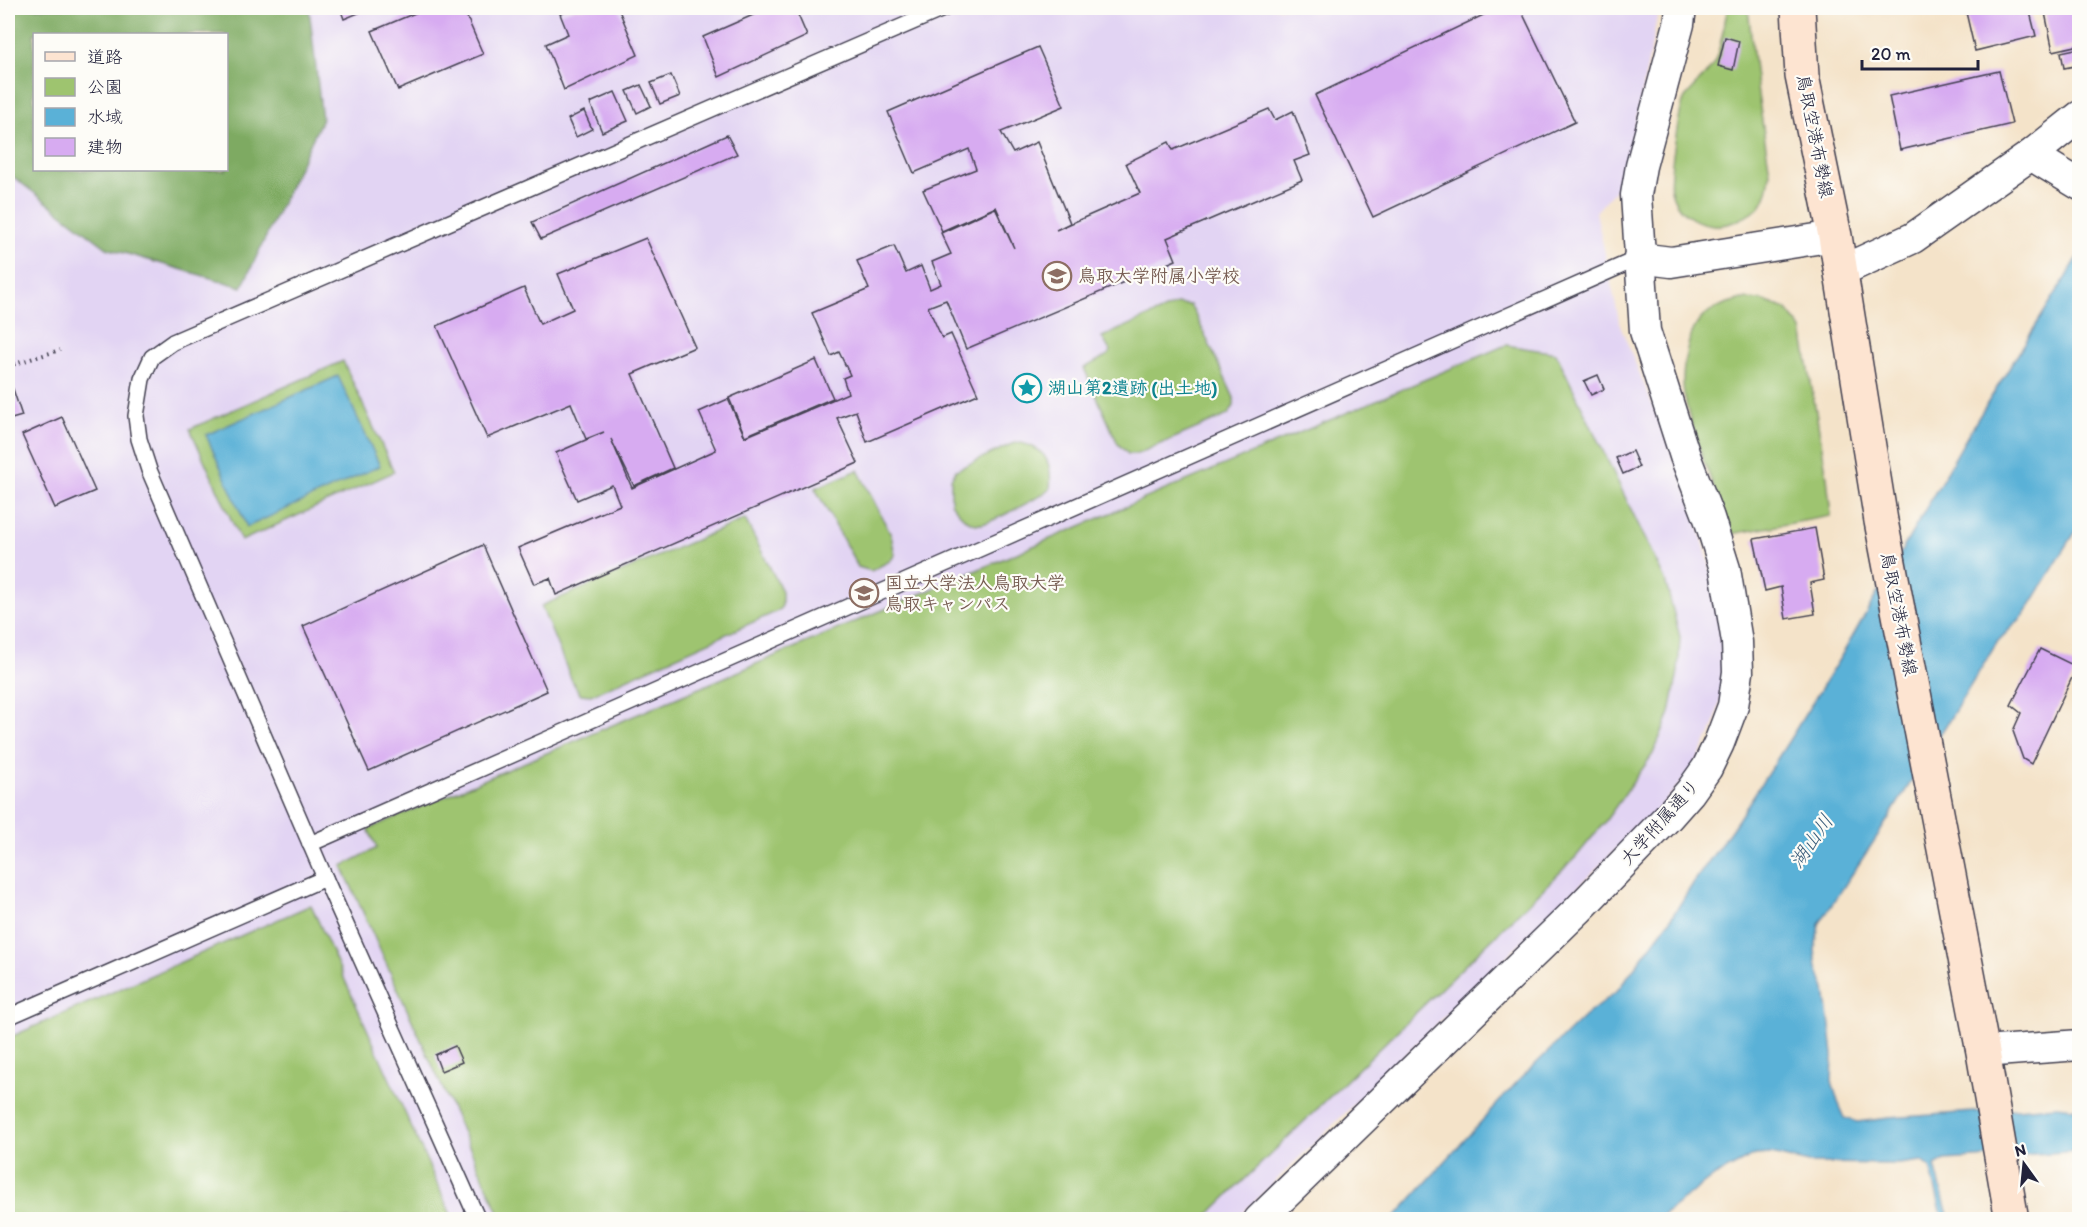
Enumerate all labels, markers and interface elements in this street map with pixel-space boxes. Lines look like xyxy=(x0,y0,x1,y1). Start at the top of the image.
legend xyxy=(33,33,228,171)
scale bar xyxy=(1862,33,1978,71)
text: 20 m xyxy=(1871,43,1911,65)
text: 道路 xyxy=(87,46,123,68)
street label: 鳥取空港布勢線 xyxy=(1792,72,1838,200)
text: 公園 xyxy=(87,76,123,98)
text: 水域 xyxy=(87,106,123,128)
text: 建物 xyxy=(87,136,123,158)
school or university icon: 鳥取大学附属小学校 xyxy=(1041,260,1073,292)
place label: 鳥取大学附属小学校 xyxy=(1078,265,1240,287)
place icon: 湖山第2遺跡 (出土地) xyxy=(1011,372,1043,404)
place label: 湖山第2遺跡 (出土地) xyxy=(1048,377,1217,399)
street label: 鳥取空港布勢線 xyxy=(1876,550,1922,678)
place label: 国立大学法人鳥取大学 鳥取キャンパス xyxy=(885,572,1065,615)
school or university icon: 国立大学法人鳥取大学 鳥取キャンパス xyxy=(848,577,880,609)
street label: 大学附属通り xyxy=(1616,775,1704,869)
water label: 湖山川 xyxy=(1784,810,1838,872)
north arrow xyxy=(1994,1134,2054,1194)
text: N xyxy=(2013,1139,2028,1161)

